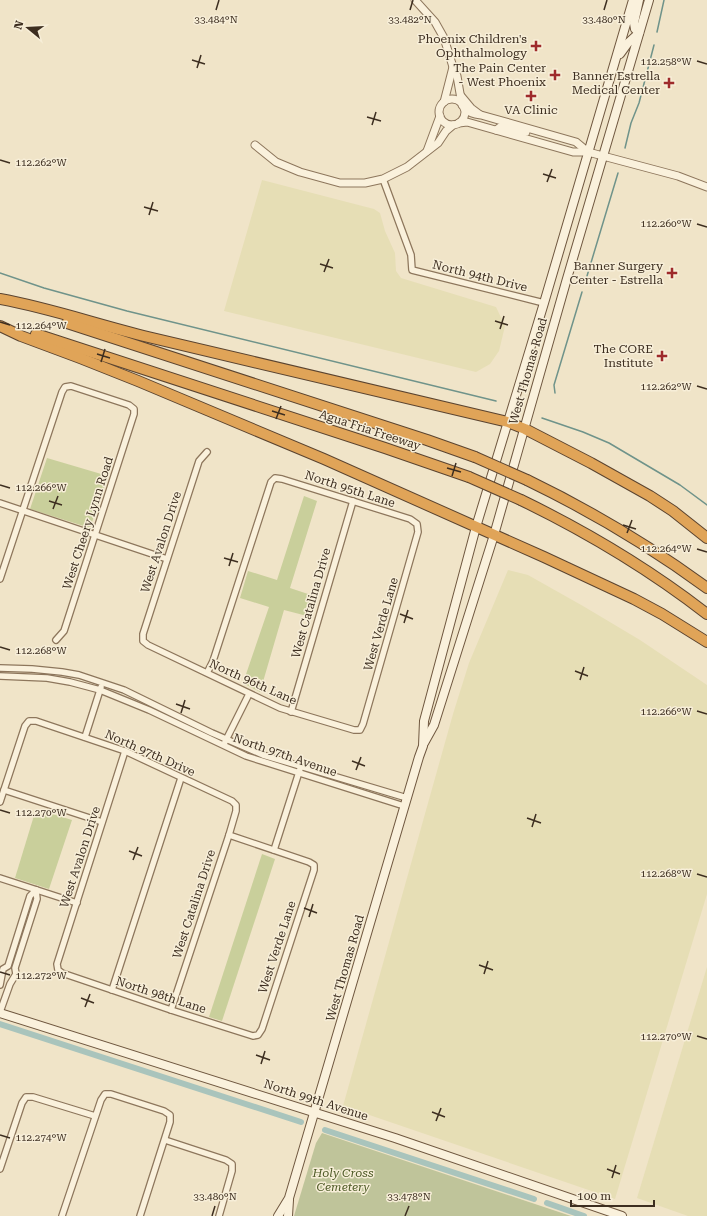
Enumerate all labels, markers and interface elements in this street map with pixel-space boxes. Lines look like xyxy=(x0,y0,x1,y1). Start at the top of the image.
north arrow xyxy=(8,8,48,48)
text: 33.484°N xyxy=(194,14,238,25)
text: 33.482°N xyxy=(388,14,432,25)
text: 33.480°N xyxy=(582,14,626,25)
text: N xyxy=(11,19,27,31)
place label: Phoenix Children's Ophthalmology xyxy=(418,32,528,60)
marker: Phoenix Children's Ophthalmology xyxy=(530,40,542,52)
text: 112.258°W xyxy=(640,56,692,67)
place label: The Pain Center - West Phoenix xyxy=(453,61,546,89)
marker: The Pain Center - West Phoenix xyxy=(549,69,561,81)
place label: Banner Estrella Medical Center xyxy=(572,69,660,97)
marker: Banner Estrella Medical Center xyxy=(663,77,675,89)
marker: VA Clinic xyxy=(525,90,537,102)
place label: VA Clinic xyxy=(504,103,558,117)
text: 112.262°W xyxy=(15,157,67,168)
text: 112.260°W xyxy=(640,218,692,229)
street label: North 94th Drive xyxy=(431,257,529,295)
place label: Banner Surgery Center - Estrella xyxy=(570,259,664,287)
marker: Banner Surgery Center - Estrella xyxy=(666,267,678,279)
street label: West Thomas Road xyxy=(506,316,550,426)
text: 112.264°W xyxy=(15,320,67,331)
place label: The CORE Institute xyxy=(593,342,653,370)
marker: The CORE Institute xyxy=(656,350,668,362)
text: 112.262°W xyxy=(640,381,692,392)
street label: Agua Fria Freeway xyxy=(318,407,423,453)
street label: West Cheery Lynn Road xyxy=(60,455,116,591)
street label: North 95th Lane xyxy=(303,468,397,510)
text: 112.266°W xyxy=(15,482,67,493)
street label: West Avalon Drive xyxy=(138,489,184,595)
text: 112.264°W xyxy=(640,543,692,554)
street label: West Catalina Drive xyxy=(289,546,333,660)
street label: West Verde Lane xyxy=(361,575,401,672)
text: 112.268°W xyxy=(15,645,67,656)
street label: North 96th Lane xyxy=(207,656,299,708)
text: 112.266°W xyxy=(640,706,692,717)
street label: North 97th Drive xyxy=(103,727,198,779)
street label: North 97th Avenue xyxy=(231,731,339,779)
street label: West Avalon Drive xyxy=(57,804,103,910)
text: 112.270°W xyxy=(15,807,67,818)
street label: West Catalina Drive xyxy=(170,847,218,960)
text: 112.268°W xyxy=(640,868,692,879)
street label: West Verde Lane xyxy=(255,899,299,995)
street label: West Thomas Road xyxy=(323,913,367,1023)
text: 112.272°W xyxy=(15,970,67,981)
street label: North 98th Lane xyxy=(114,974,208,1016)
text: 112.270°W xyxy=(640,1031,692,1042)
street label: North 99th Avenue xyxy=(262,1077,370,1124)
text: 112.274°W xyxy=(15,1132,67,1143)
park label: Holy Cross Cemetery xyxy=(311,1166,374,1194)
scale bar xyxy=(571,1182,654,1208)
text: 100 m xyxy=(577,1189,611,1203)
text: 33.480°N xyxy=(193,1191,237,1202)
text: 33.478°N xyxy=(387,1191,431,1202)

